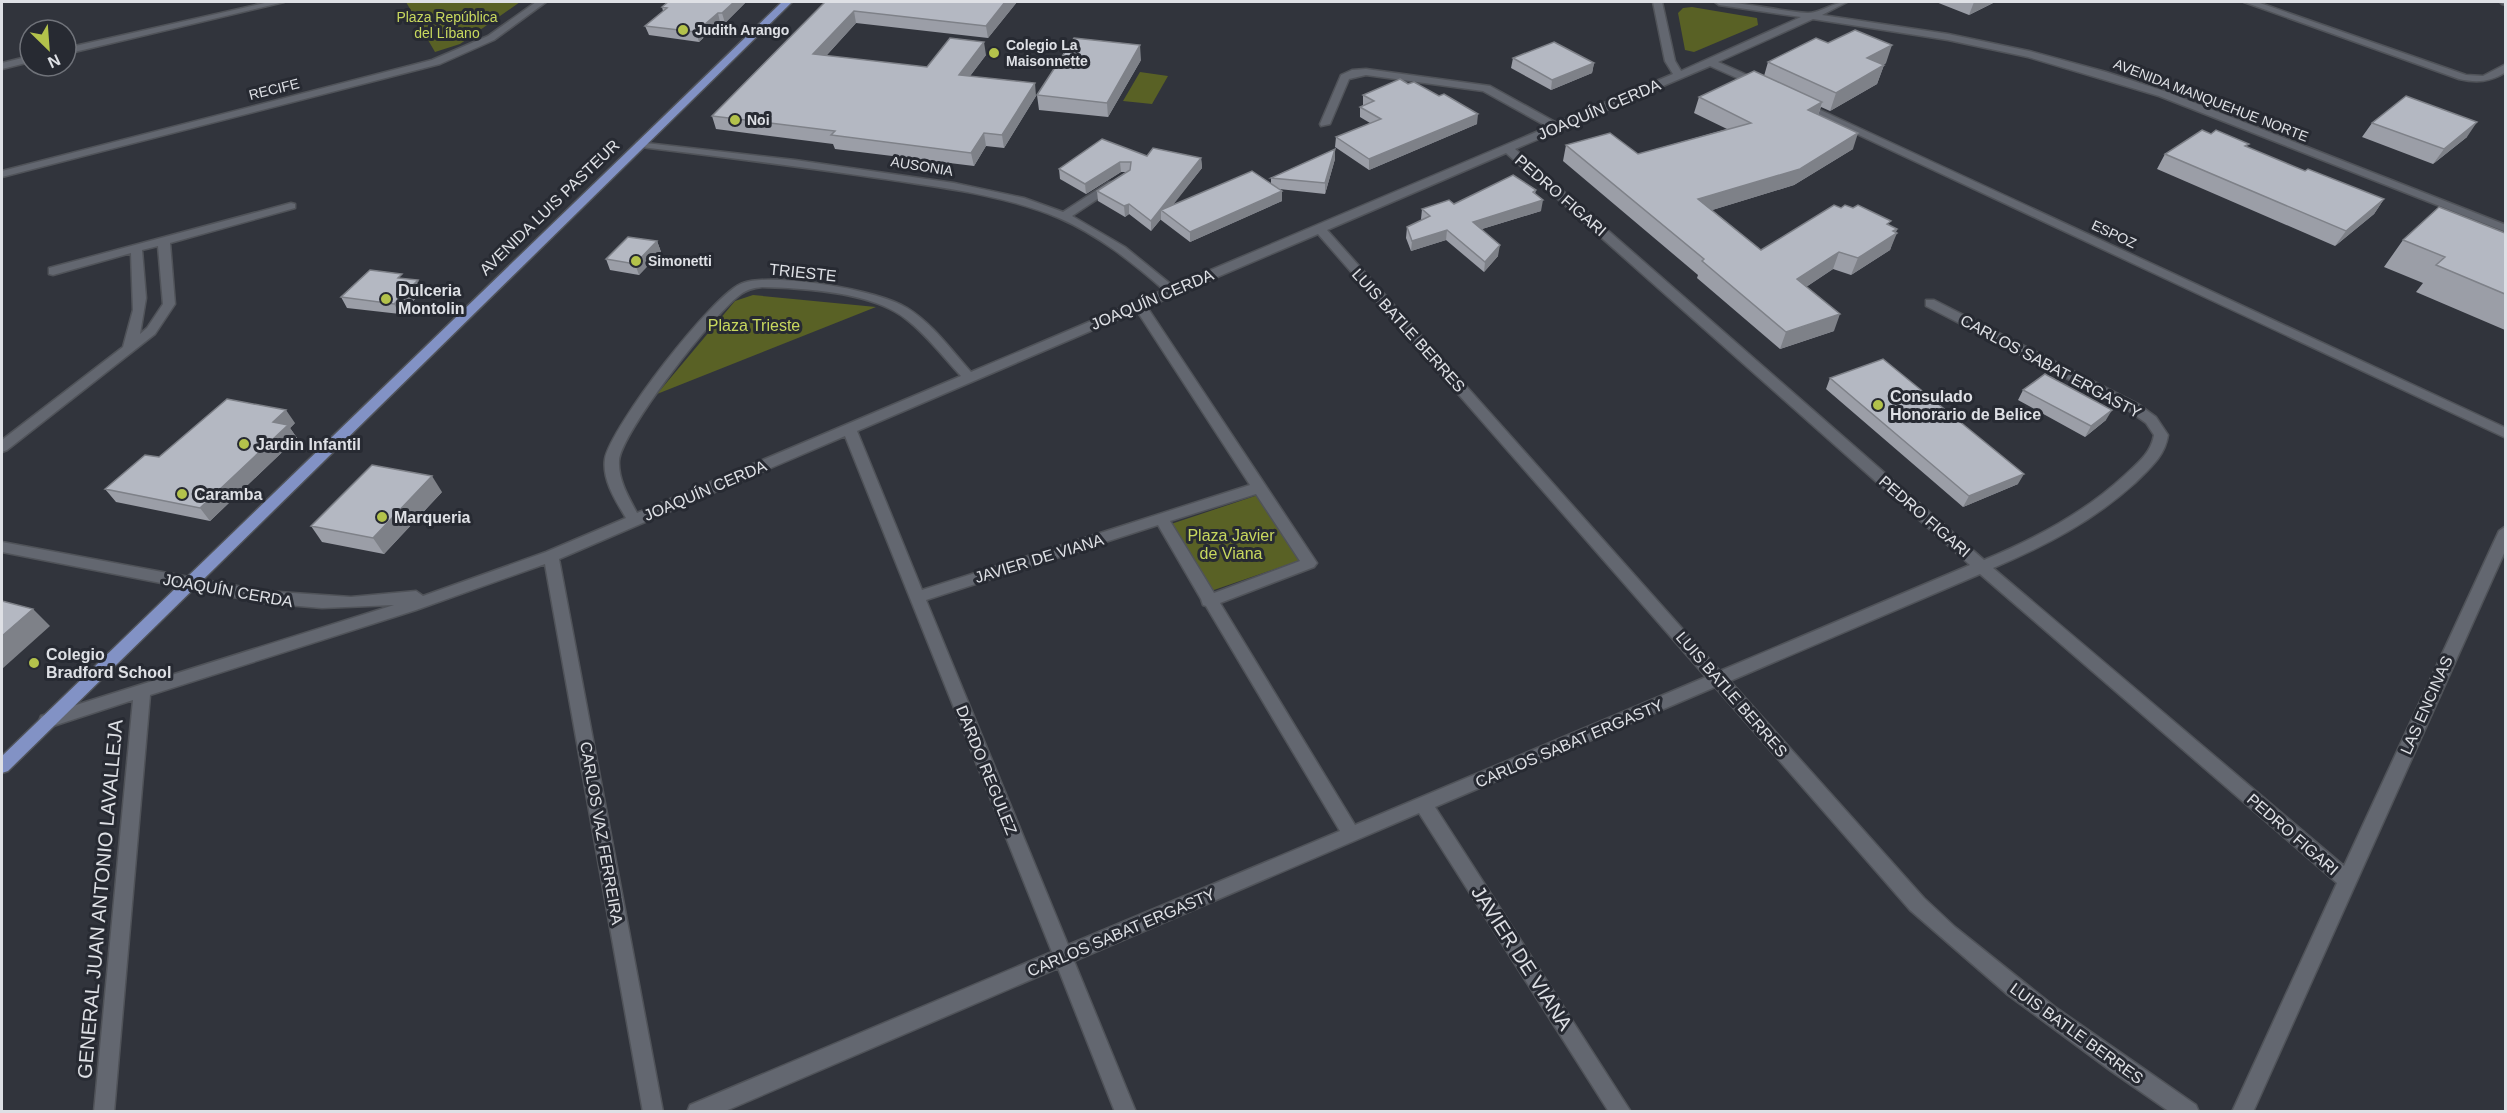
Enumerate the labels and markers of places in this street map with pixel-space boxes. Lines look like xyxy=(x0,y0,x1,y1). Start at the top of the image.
place label: Judith Arango xyxy=(695,22,789,38)
marker: Judith Arango xyxy=(676,23,690,37)
place label: Colegio La Maisonnette xyxy=(1006,37,1088,69)
marker: Colegio La Maisonnette xyxy=(987,46,1001,60)
place label: Noi xyxy=(747,112,770,128)
marker: Noi xyxy=(728,113,742,127)
place label: Simonetti xyxy=(648,253,712,269)
marker: Simonetti xyxy=(629,254,643,268)
place label: Dulceria Montolin xyxy=(398,282,465,317)
marker: Dulceria Montolin xyxy=(379,292,393,306)
place label: Consulado Honorario de Belice xyxy=(1890,388,2041,423)
marker: Consulado Honorario de Belice xyxy=(1871,398,1885,412)
place label: Jardin Infantil xyxy=(256,436,361,453)
marker: Jardin Infantil xyxy=(237,437,251,451)
place label: Caramba xyxy=(194,486,263,503)
marker: Caramba xyxy=(175,487,189,501)
place label: Marqueria xyxy=(394,509,471,526)
marker: Marqueria xyxy=(375,510,389,524)
place label: Colegio Bradford School xyxy=(46,646,171,681)
marker: Colegio Bradford School xyxy=(27,656,41,670)

